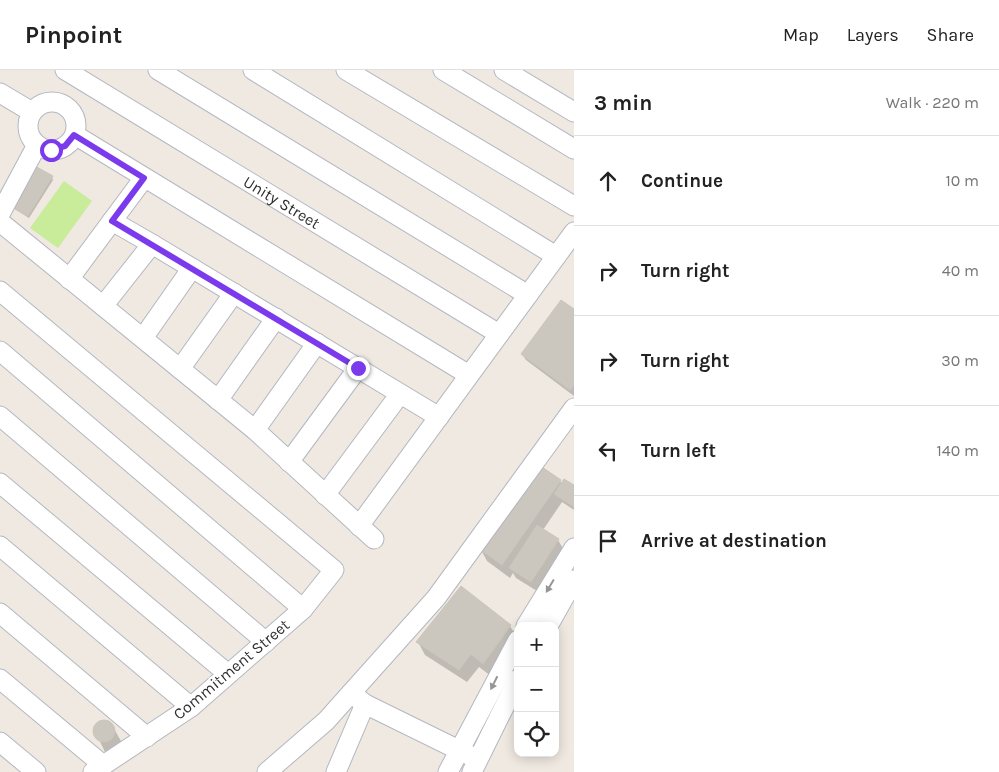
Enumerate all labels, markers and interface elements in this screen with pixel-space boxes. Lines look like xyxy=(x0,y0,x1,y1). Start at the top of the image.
text: Pinpoint xyxy=(25,21,122,49)
text: Map xyxy=(783,24,819,46)
text: Layers xyxy=(847,24,899,46)
text: Share xyxy=(927,24,974,46)
text: 3 min xyxy=(594,91,652,115)
text: Walk · 220 m xyxy=(886,93,979,112)
route start xyxy=(40,139,63,162)
icon: ahead xyxy=(594,167,622,195)
text: Continue xyxy=(641,170,723,192)
text: 10 m xyxy=(945,171,979,190)
street label: Unity Street xyxy=(240,172,323,233)
icon: right xyxy=(594,257,622,285)
text: Turn right xyxy=(641,260,730,282)
text: 40 m xyxy=(942,261,979,280)
icon: right xyxy=(594,347,622,375)
text: Turn right xyxy=(641,350,730,372)
text: 30 m xyxy=(941,351,979,370)
route end xyxy=(347,357,370,380)
icon: left xyxy=(594,437,622,465)
text: Turn left xyxy=(641,440,716,462)
text: 140 m xyxy=(937,441,979,460)
icon: arrive xyxy=(594,527,622,555)
text: Arrive at destination xyxy=(641,530,827,552)
one-way arrow xyxy=(545,580,554,593)
street label: Commitment Street xyxy=(169,615,293,724)
map controls xyxy=(514,622,559,757)
button: + xyxy=(514,622,559,667)
button: − xyxy=(514,667,559,712)
one-way arrow xyxy=(490,676,499,690)
button: locate xyxy=(514,712,559,757)

